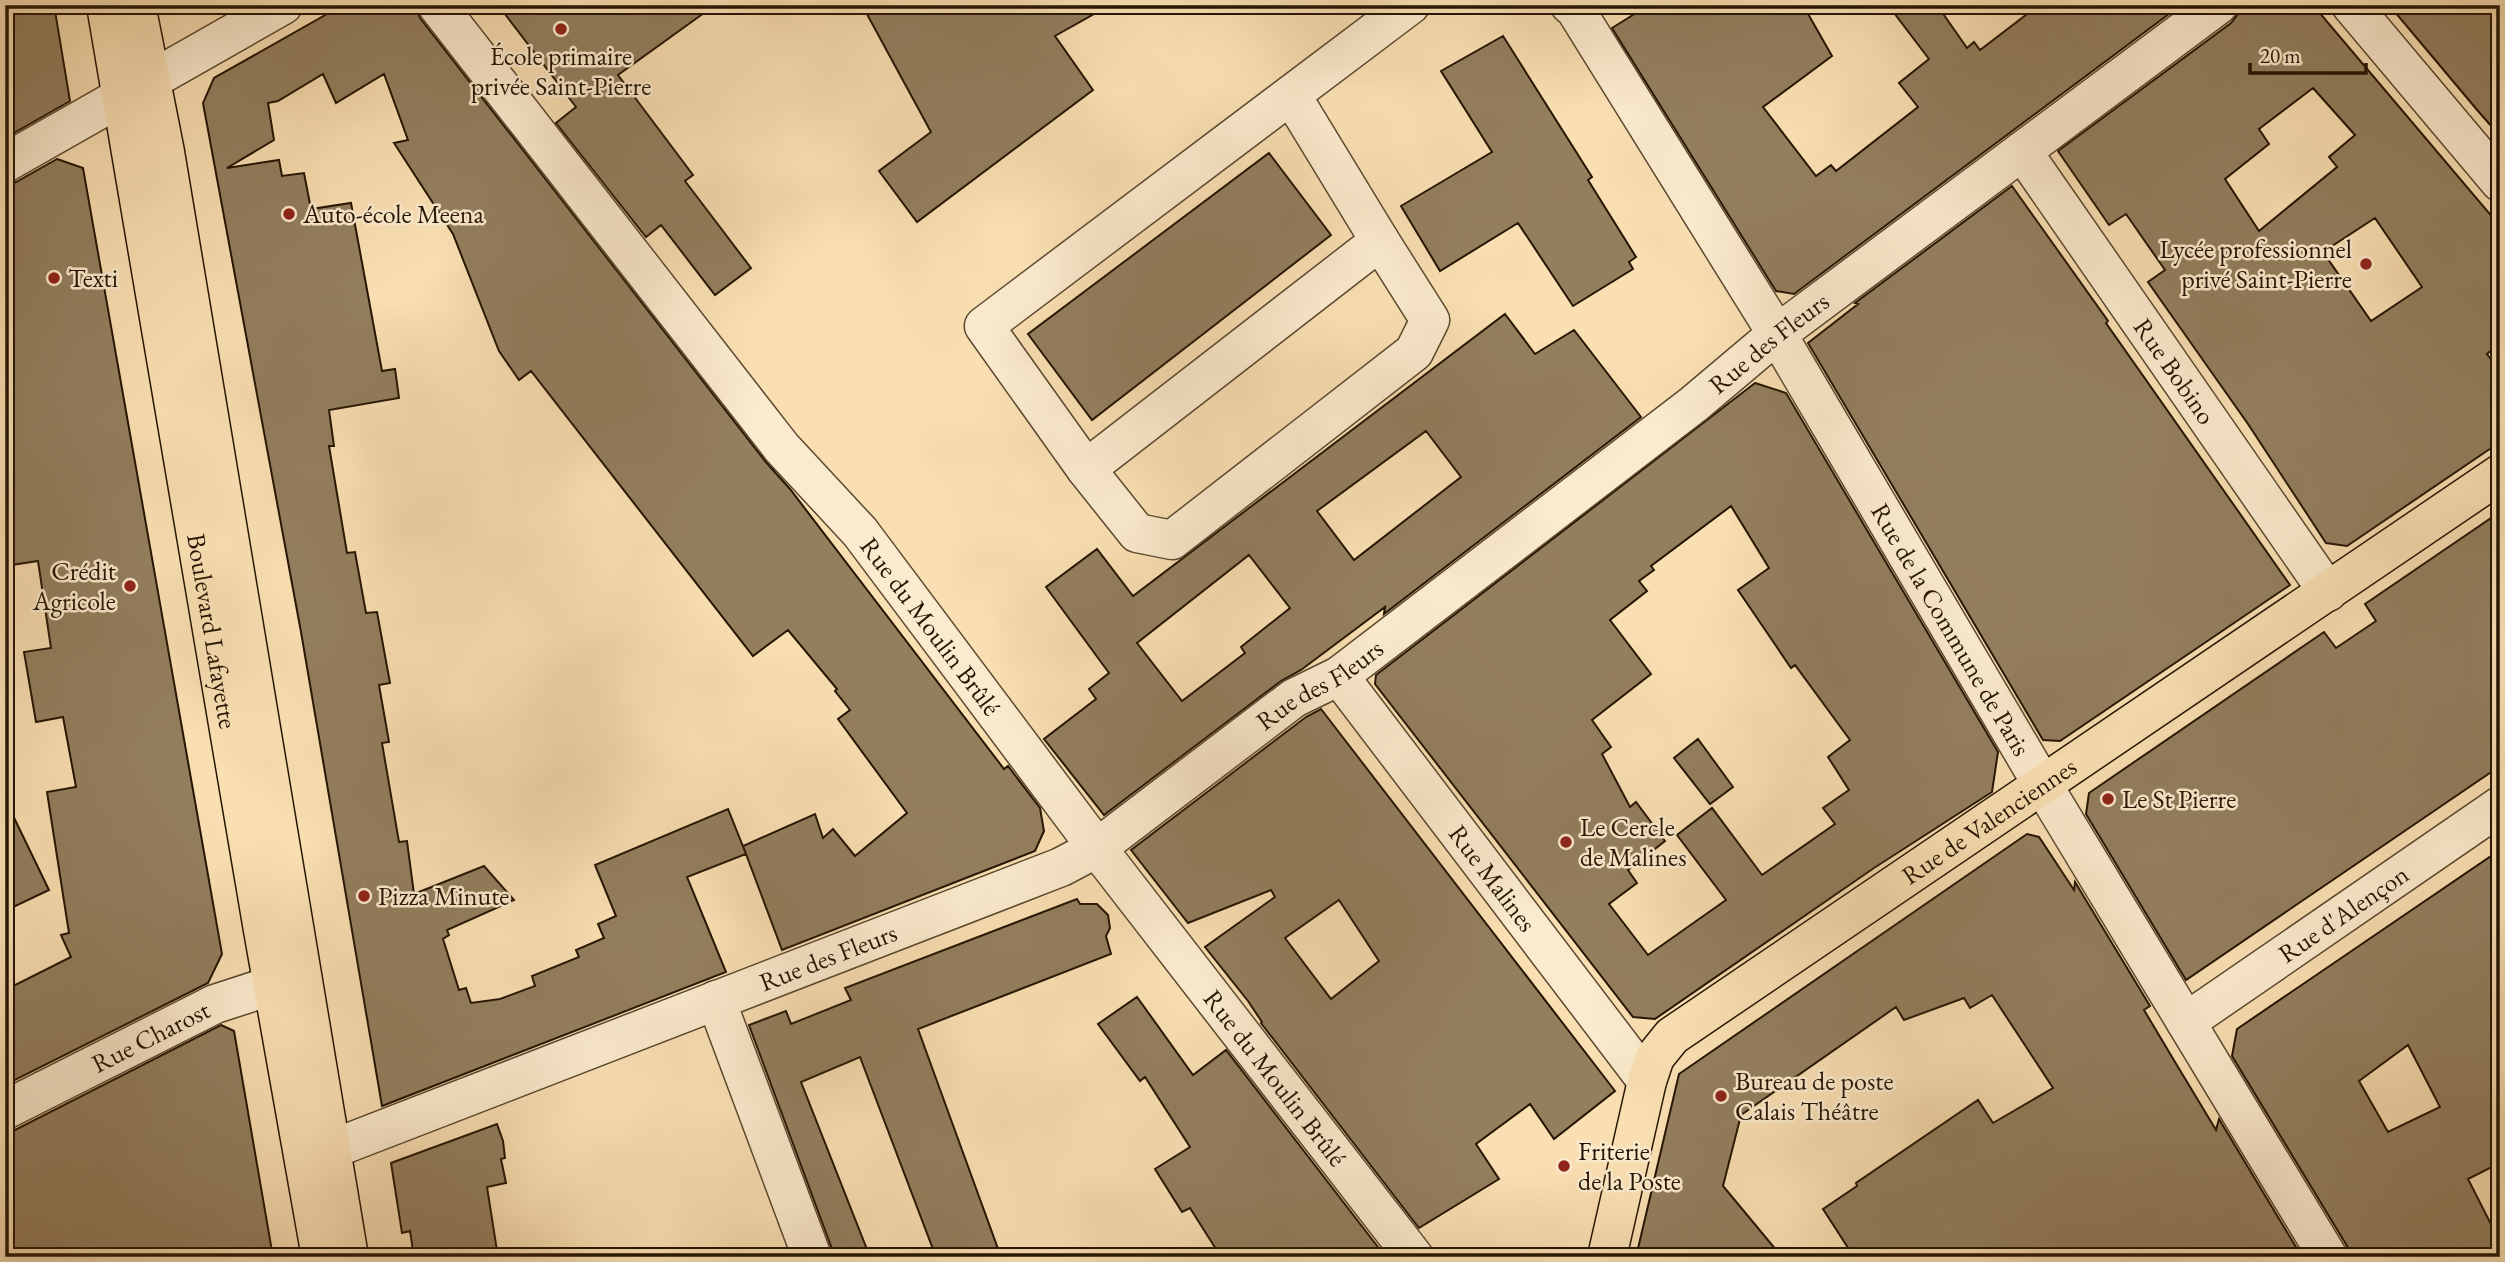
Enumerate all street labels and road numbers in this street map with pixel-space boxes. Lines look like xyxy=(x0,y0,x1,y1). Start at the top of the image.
street label: Rue des Fleurs xyxy=(1701,284,1836,401)
street label: Rue Bobino xyxy=(2126,311,2224,431)
street label: Rue de la Commune de Paris xyxy=(1863,497,2039,762)
street label: Rue du Moulin Brûlé xyxy=(853,530,1009,722)
street label: Boulevard Lafayette xyxy=(179,531,246,731)
street label: Rue des Fleurs xyxy=(1249,631,1390,738)
street label: Rue de Valenciennes xyxy=(1895,749,2083,892)
street label: Rue Malines xyxy=(1441,818,1544,939)
street label: Rue d'Alençon xyxy=(2272,857,2415,970)
street label: Rue des Fleurs xyxy=(754,915,902,999)
street label: Rue du Moulin Brûlé xyxy=(1196,983,1354,1173)
street label: Rue Charost xyxy=(86,993,215,1081)

